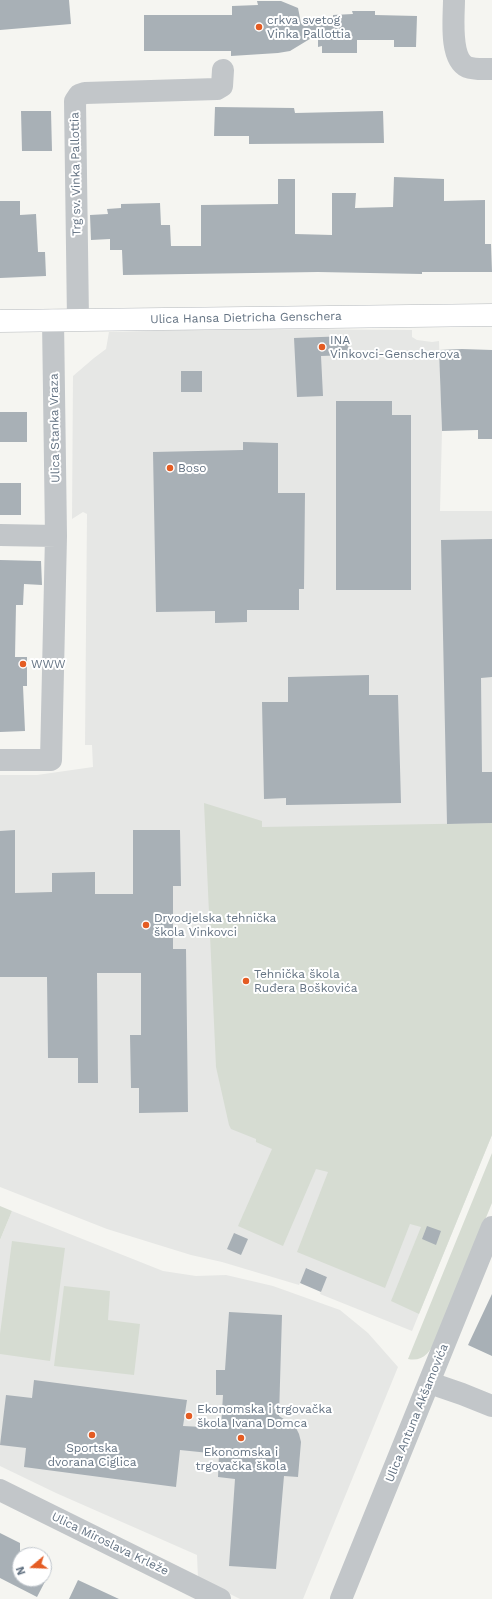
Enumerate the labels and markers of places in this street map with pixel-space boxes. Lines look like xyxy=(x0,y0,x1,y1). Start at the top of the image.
place label: crkva svetog Vinka Pallottia xyxy=(267,13,351,41)
marker: crkva svetog Vinka Pallottia xyxy=(254,22,264,32)
place label: INA Vinkovci-Genscherova xyxy=(330,333,460,361)
marker: INA Vinkovci-Genscherova xyxy=(317,342,327,352)
place label: Boso xyxy=(178,461,207,475)
marker: Boso xyxy=(165,463,175,473)
place label: WWW xyxy=(31,657,66,671)
marker: WWW xyxy=(18,659,28,669)
place label: Drvodjelska tehnička škola Vinkovci xyxy=(154,911,276,939)
marker: Drvodjelska tehnička škola Vinkovci xyxy=(141,920,151,930)
place label: Tehnička škola Ruđera Boškovića xyxy=(254,967,357,995)
marker: Tehnička škola Ruđera Boškovića xyxy=(241,976,251,986)
place label: Ekonomska i trgovačka škola Ivana Domca xyxy=(197,1402,332,1430)
marker: Ekonomska i trgovačka škola Ivana Domca xyxy=(184,1411,194,1421)
marker: Sportska dvorana Ciglica xyxy=(87,1430,97,1440)
marker: Ekonomska i trgovačka škola xyxy=(236,1433,246,1443)
place label: Sportska dvorana Ciglica xyxy=(48,1441,136,1469)
place label: Ekonomska i trgovačka škola xyxy=(196,1445,286,1473)

